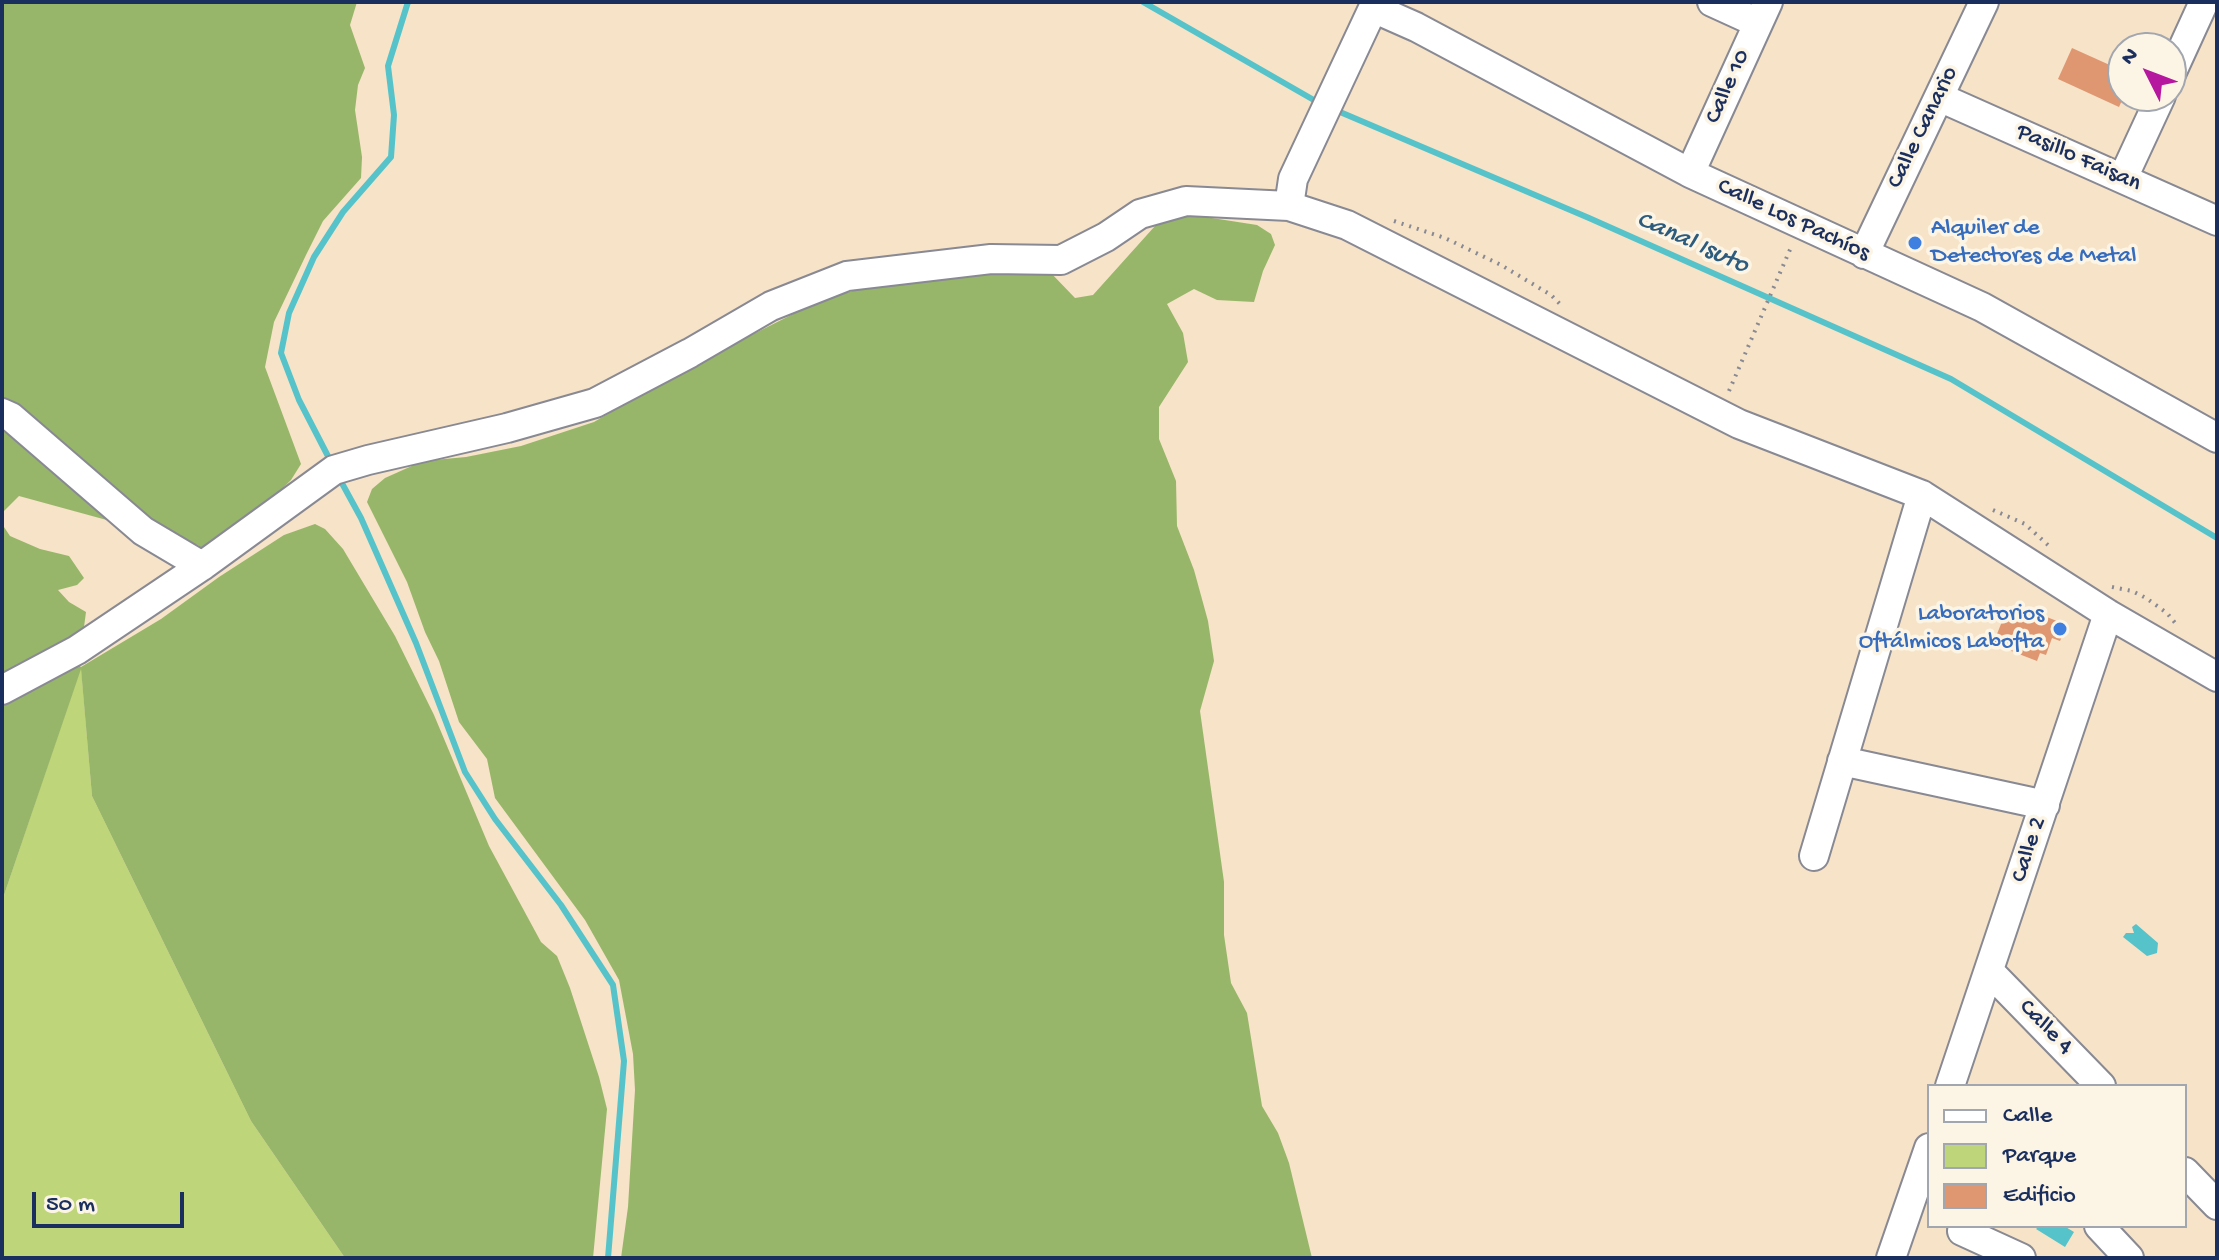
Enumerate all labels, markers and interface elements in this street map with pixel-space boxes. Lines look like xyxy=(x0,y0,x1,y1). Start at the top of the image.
north arrow xyxy=(2107,32,2187,112)
text: N xyxy=(2116,43,2145,71)
street label: Calle 10 xyxy=(1700,45,1758,129)
street label: Calle Canario xyxy=(1882,62,1966,194)
street label: Pasillo Faisan xyxy=(2011,119,2145,199)
street label: Calle Los Pachíos xyxy=(1712,173,1874,269)
water label: Canal Isuto xyxy=(1631,205,1753,283)
place label: Alquiler de Detectores de Metal xyxy=(1931,215,2137,271)
marker: Alquiler de Detectores de Metal xyxy=(1906,234,1924,252)
place label: Laboratorios Oftálmicos Labofta xyxy=(1859,601,2044,657)
marker: Laboratorios Oftálmicos Labofta xyxy=(2051,620,2069,638)
street label: Calle 2 xyxy=(2006,814,2054,886)
street label: Calle 4 xyxy=(2012,994,2078,1062)
legend xyxy=(1927,1084,2187,1228)
text: Calle xyxy=(2003,1102,2052,1131)
text: Parque xyxy=(2003,1142,2076,1171)
scale bar xyxy=(36,1176,188,1226)
text: Edificio xyxy=(2003,1182,2076,1211)
text: 50 m xyxy=(46,1191,95,1220)

